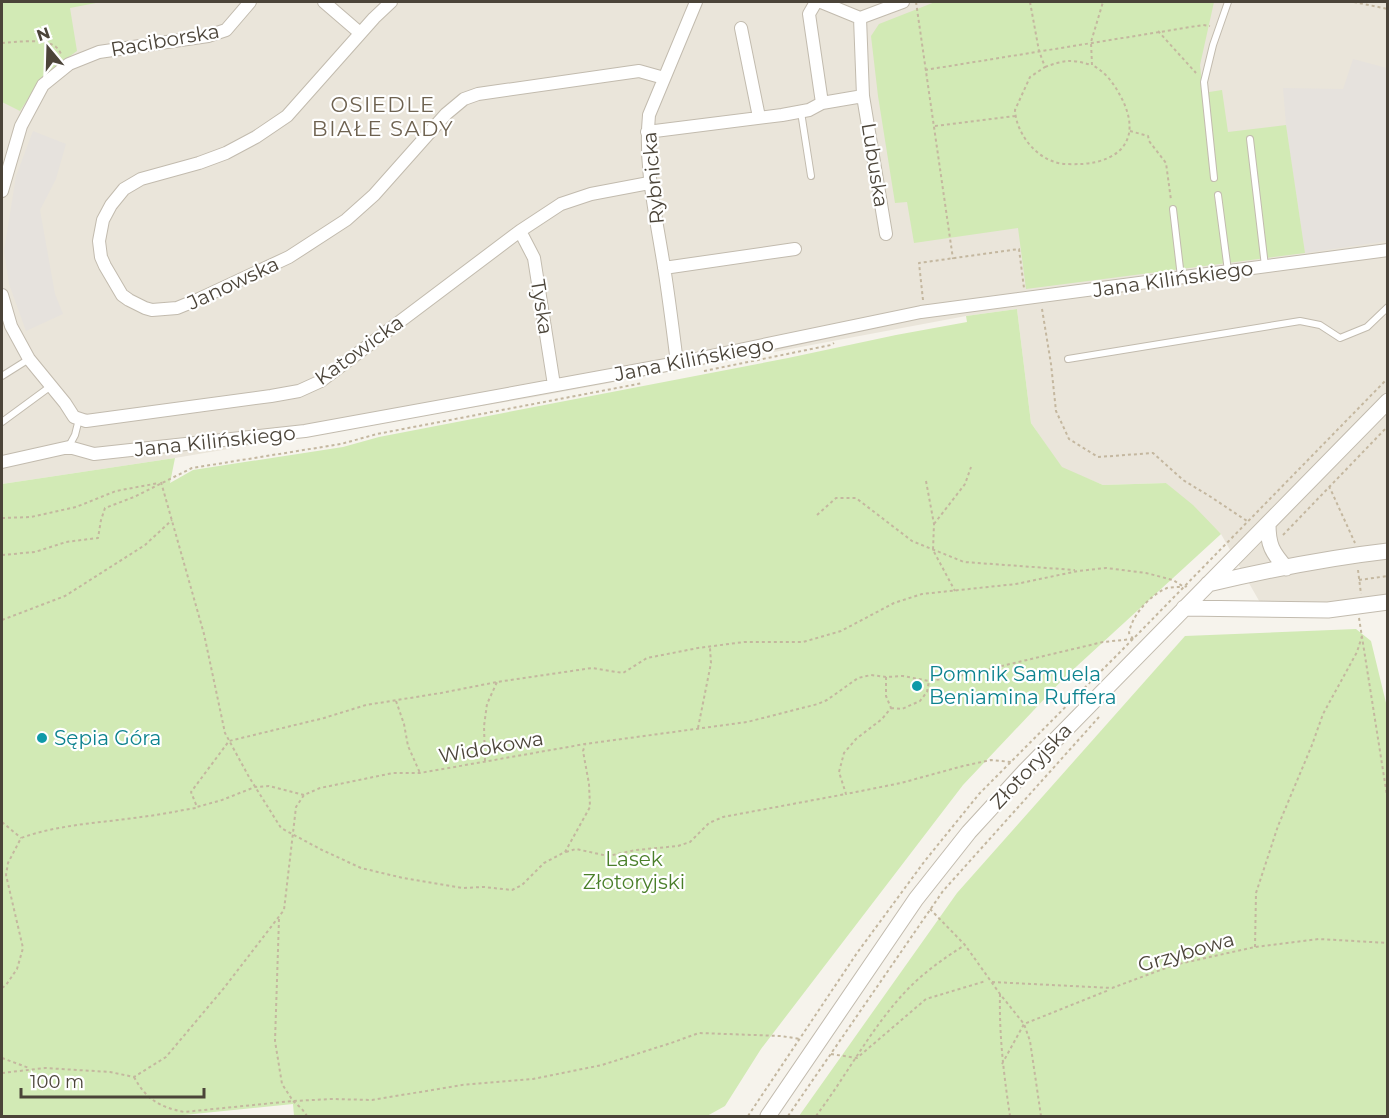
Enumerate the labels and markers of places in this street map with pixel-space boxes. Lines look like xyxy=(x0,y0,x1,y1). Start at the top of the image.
place label: Pomnik Samuela Beniamina Ruffera xyxy=(929,662,1116,709)
marker: Pomnik Samuela Beniamina Ruffera xyxy=(910,679,924,693)
place label: Sępia Góra xyxy=(54,726,161,750)
marker: Sępia Góra xyxy=(35,731,49,745)

